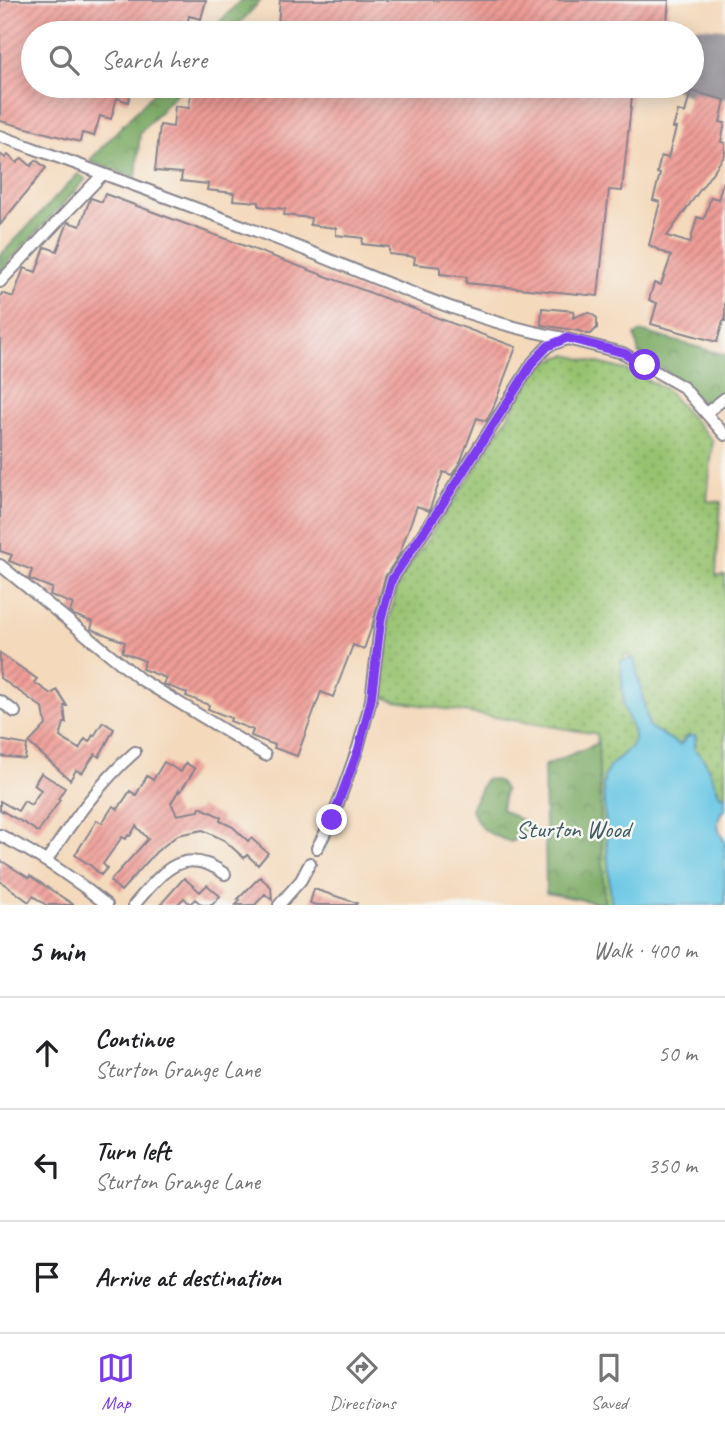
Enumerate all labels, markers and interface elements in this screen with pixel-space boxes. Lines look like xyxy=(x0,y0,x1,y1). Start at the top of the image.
search box xyxy=(21,21,704,98)
icon: search xyxy=(45,41,83,79)
text: Search here xyxy=(101,43,207,76)
route start xyxy=(629,349,660,380)
route end xyxy=(316,804,347,835)
park label: Sturton Wood xyxy=(516,814,634,844)
text: 5 min xyxy=(28,932,85,970)
text: Walk · 400 m xyxy=(593,936,697,965)
text: Continue xyxy=(95,1022,173,1055)
icon: ahead xyxy=(28,1034,66,1072)
text: 50 m xyxy=(658,1039,697,1068)
text: Sturton Grange Lane xyxy=(95,1055,260,1084)
text: Turn left xyxy=(95,1134,170,1167)
icon: left xyxy=(28,1146,66,1184)
text: 350 m xyxy=(648,1151,697,1180)
text: Sturton Grange Lane xyxy=(95,1167,260,1196)
icon: arrive xyxy=(28,1258,66,1296)
text: Arrive at destination xyxy=(95,1261,281,1294)
tab: Map xyxy=(97,1349,135,1415)
tab: Directions xyxy=(329,1349,396,1415)
tab: Saved xyxy=(590,1349,628,1415)

